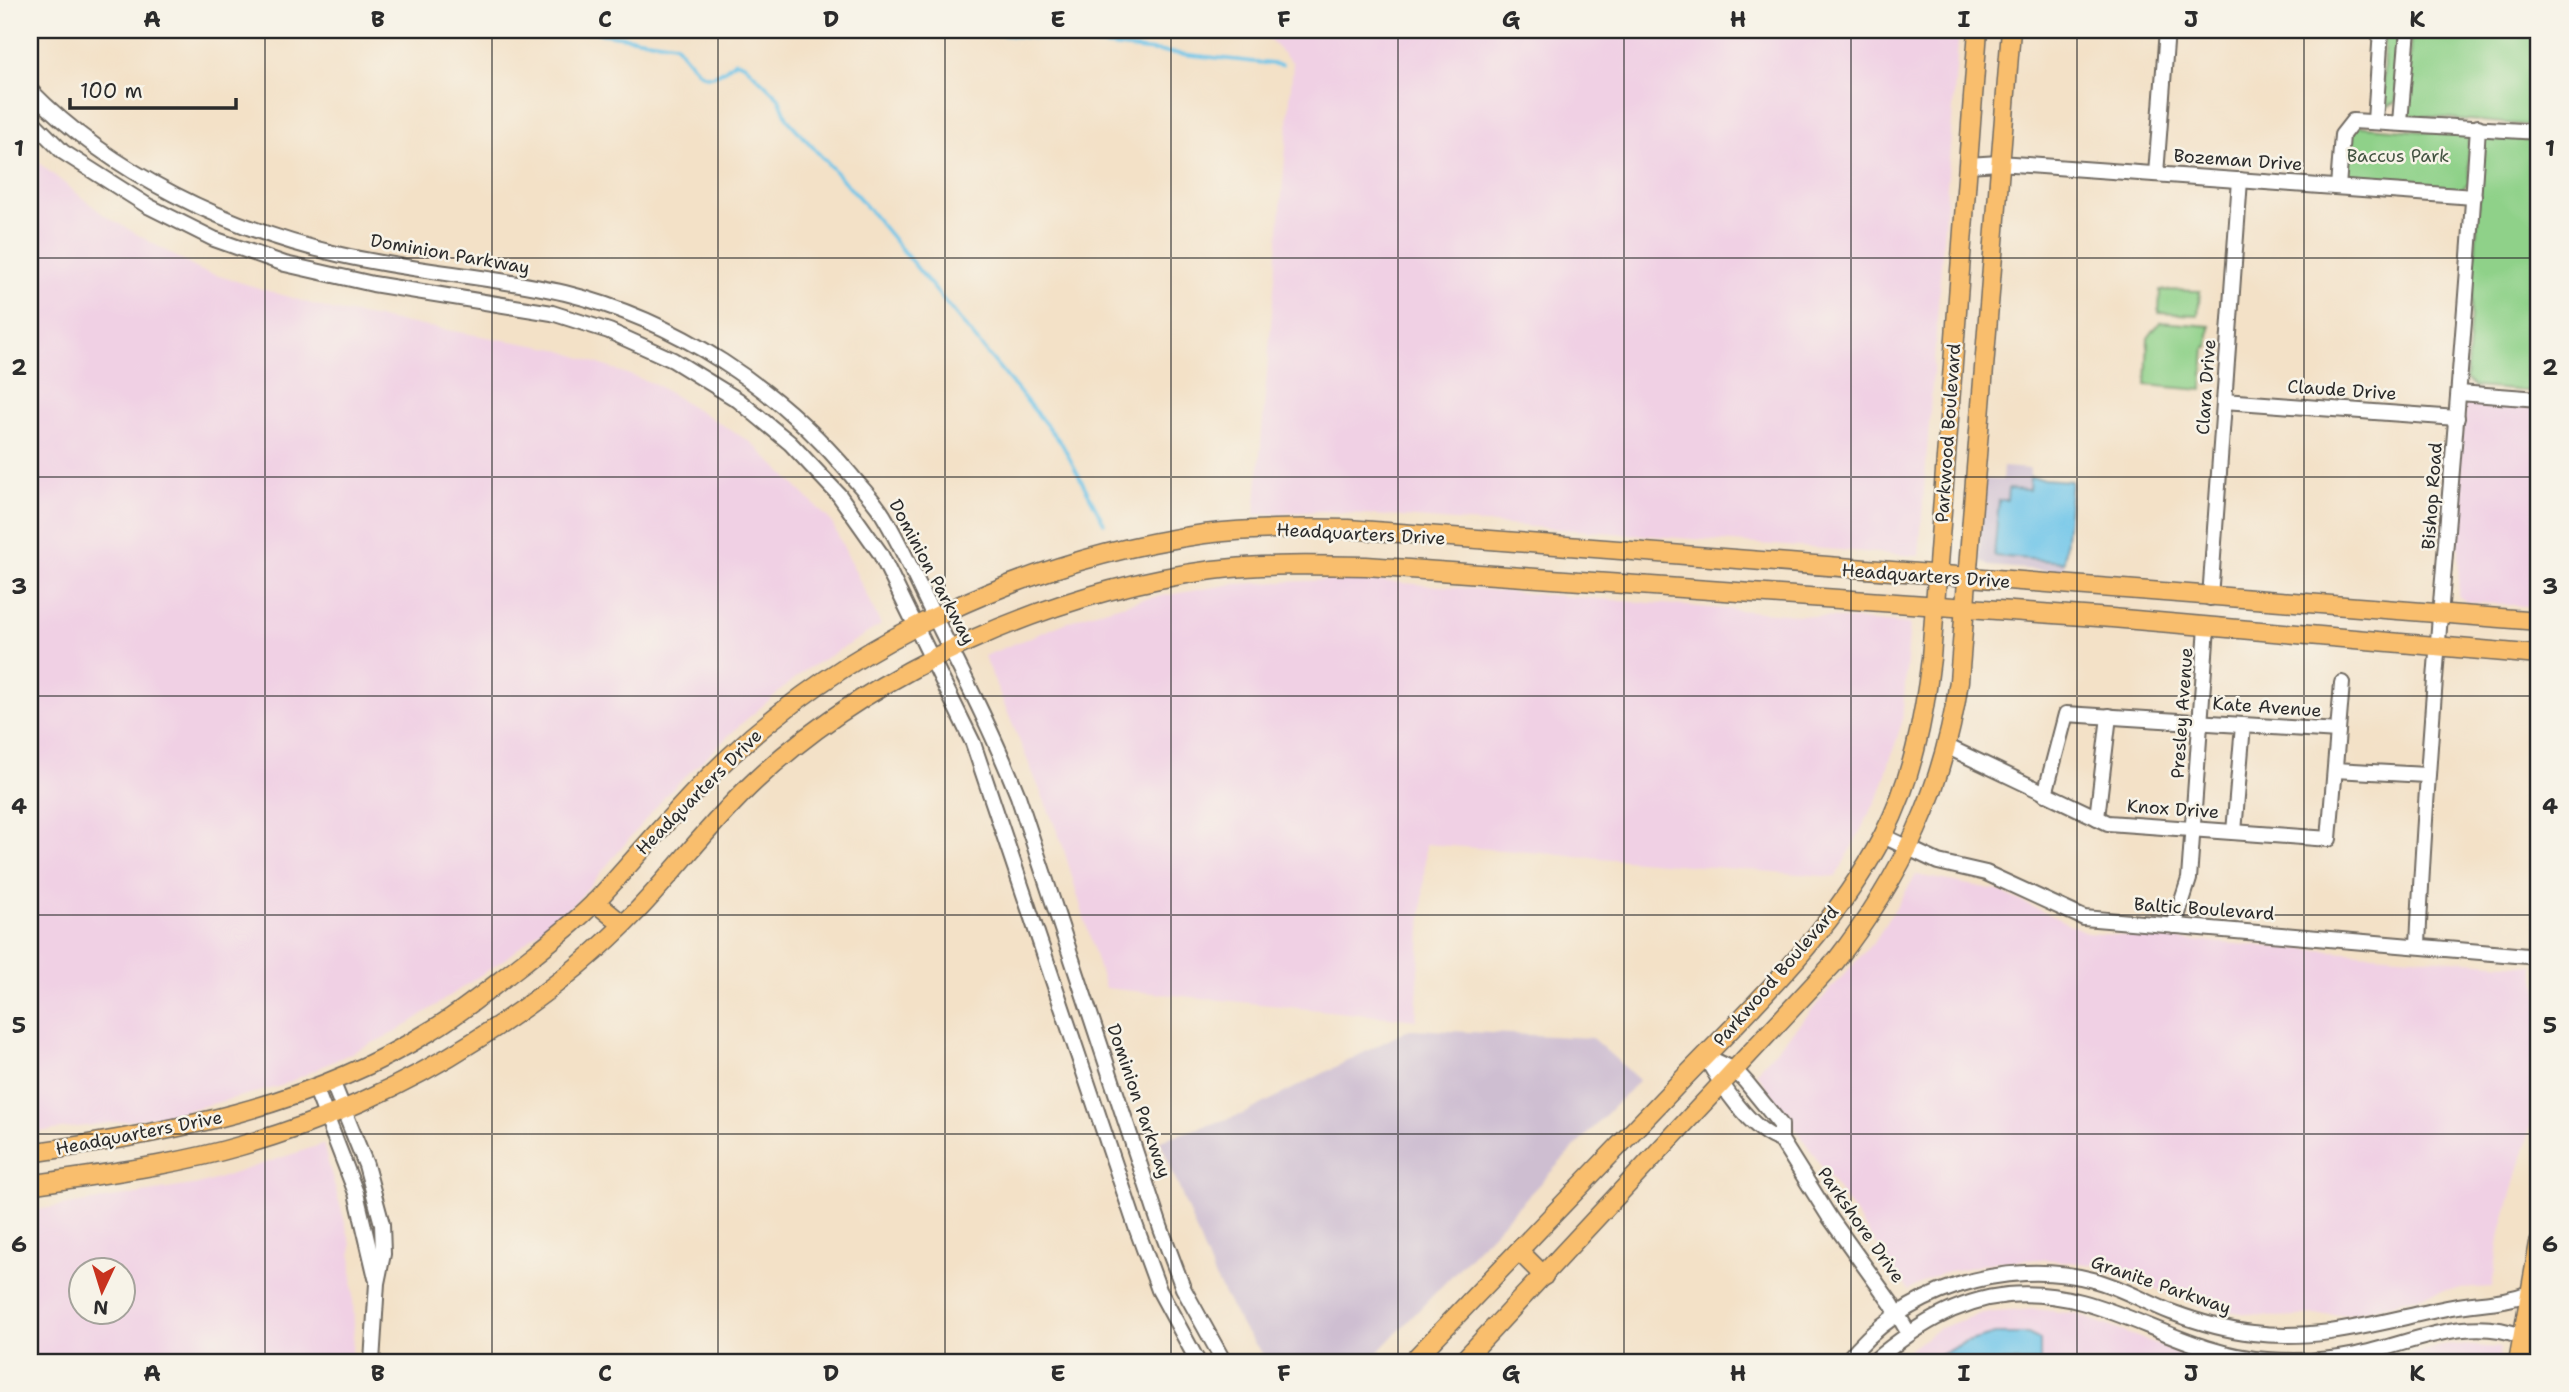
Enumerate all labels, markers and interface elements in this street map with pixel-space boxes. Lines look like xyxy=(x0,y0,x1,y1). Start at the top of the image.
text: A xyxy=(143,4,161,34)
text: B xyxy=(371,4,385,34)
text: C xyxy=(598,4,612,34)
text: D xyxy=(823,4,839,34)
text: E xyxy=(1050,4,1066,34)
text: F xyxy=(1277,4,1291,34)
text: G xyxy=(1502,4,1521,34)
text: H xyxy=(1730,4,1746,34)
text: I xyxy=(1958,4,1971,34)
text: J xyxy=(2184,4,2198,34)
text: K xyxy=(2409,4,2425,34)
scale bar xyxy=(70,66,236,110)
text: 100 m xyxy=(80,77,143,105)
text: 1 xyxy=(14,133,24,163)
text: 1 xyxy=(2545,133,2555,163)
street label: Bozeman Drive xyxy=(2173,144,2303,176)
park label: Baccus Park xyxy=(2347,144,2449,168)
street label: Dominion Parkway xyxy=(368,228,532,280)
street label: Clara Drive xyxy=(2191,338,2221,436)
street label: Parkwood Boulevard xyxy=(1930,342,1966,524)
text: 2 xyxy=(11,352,27,382)
text: 2 xyxy=(2542,352,2558,382)
street label: Claude Drive xyxy=(2287,374,2397,406)
street label: Bishop Road xyxy=(2416,442,2448,550)
street label: Dominion Parkway xyxy=(883,495,981,649)
street label: Headquarters Drive xyxy=(1276,518,1446,550)
street label: Headquarters Drive xyxy=(1841,558,2011,594)
text: 3 xyxy=(11,571,27,601)
text: 3 xyxy=(2542,571,2558,601)
street label: Presley Avenue xyxy=(2165,647,2199,779)
street label: Kate Avenue xyxy=(2212,691,2322,723)
street label: Headquarters Drive xyxy=(631,724,767,860)
text: 4 xyxy=(11,791,27,821)
text: 4 xyxy=(2542,791,2558,821)
street label: Knox Drive xyxy=(2126,794,2220,824)
street label: Baltic Boulevard xyxy=(2133,892,2275,926)
street label: Parkwood Boulevard xyxy=(1708,900,1844,1052)
text: 5 xyxy=(12,1010,26,1040)
text: 5 xyxy=(2543,1010,2557,1040)
street label: Dominion Parkway xyxy=(1101,1021,1177,1181)
street label: Headquarters Drive xyxy=(54,1105,224,1161)
street label: Parkshore Drive xyxy=(1812,1162,1910,1288)
text: 6 xyxy=(11,1229,27,1259)
text: 6 xyxy=(2542,1229,2558,1259)
street label: Granite Parkway xyxy=(2088,1250,2234,1320)
north arrow xyxy=(66,1256,136,1326)
text: N xyxy=(92,1294,109,1320)
text: A xyxy=(143,1358,161,1388)
text: B xyxy=(371,1358,385,1388)
text: C xyxy=(598,1358,612,1388)
text: D xyxy=(823,1358,839,1388)
text: E xyxy=(1050,1358,1066,1388)
text: F xyxy=(1277,1358,1291,1388)
text: G xyxy=(1502,1358,1521,1388)
text: H xyxy=(1730,1358,1746,1388)
text: I xyxy=(1958,1358,1971,1388)
text: J xyxy=(2184,1358,2198,1388)
text: K xyxy=(2409,1358,2425,1388)

